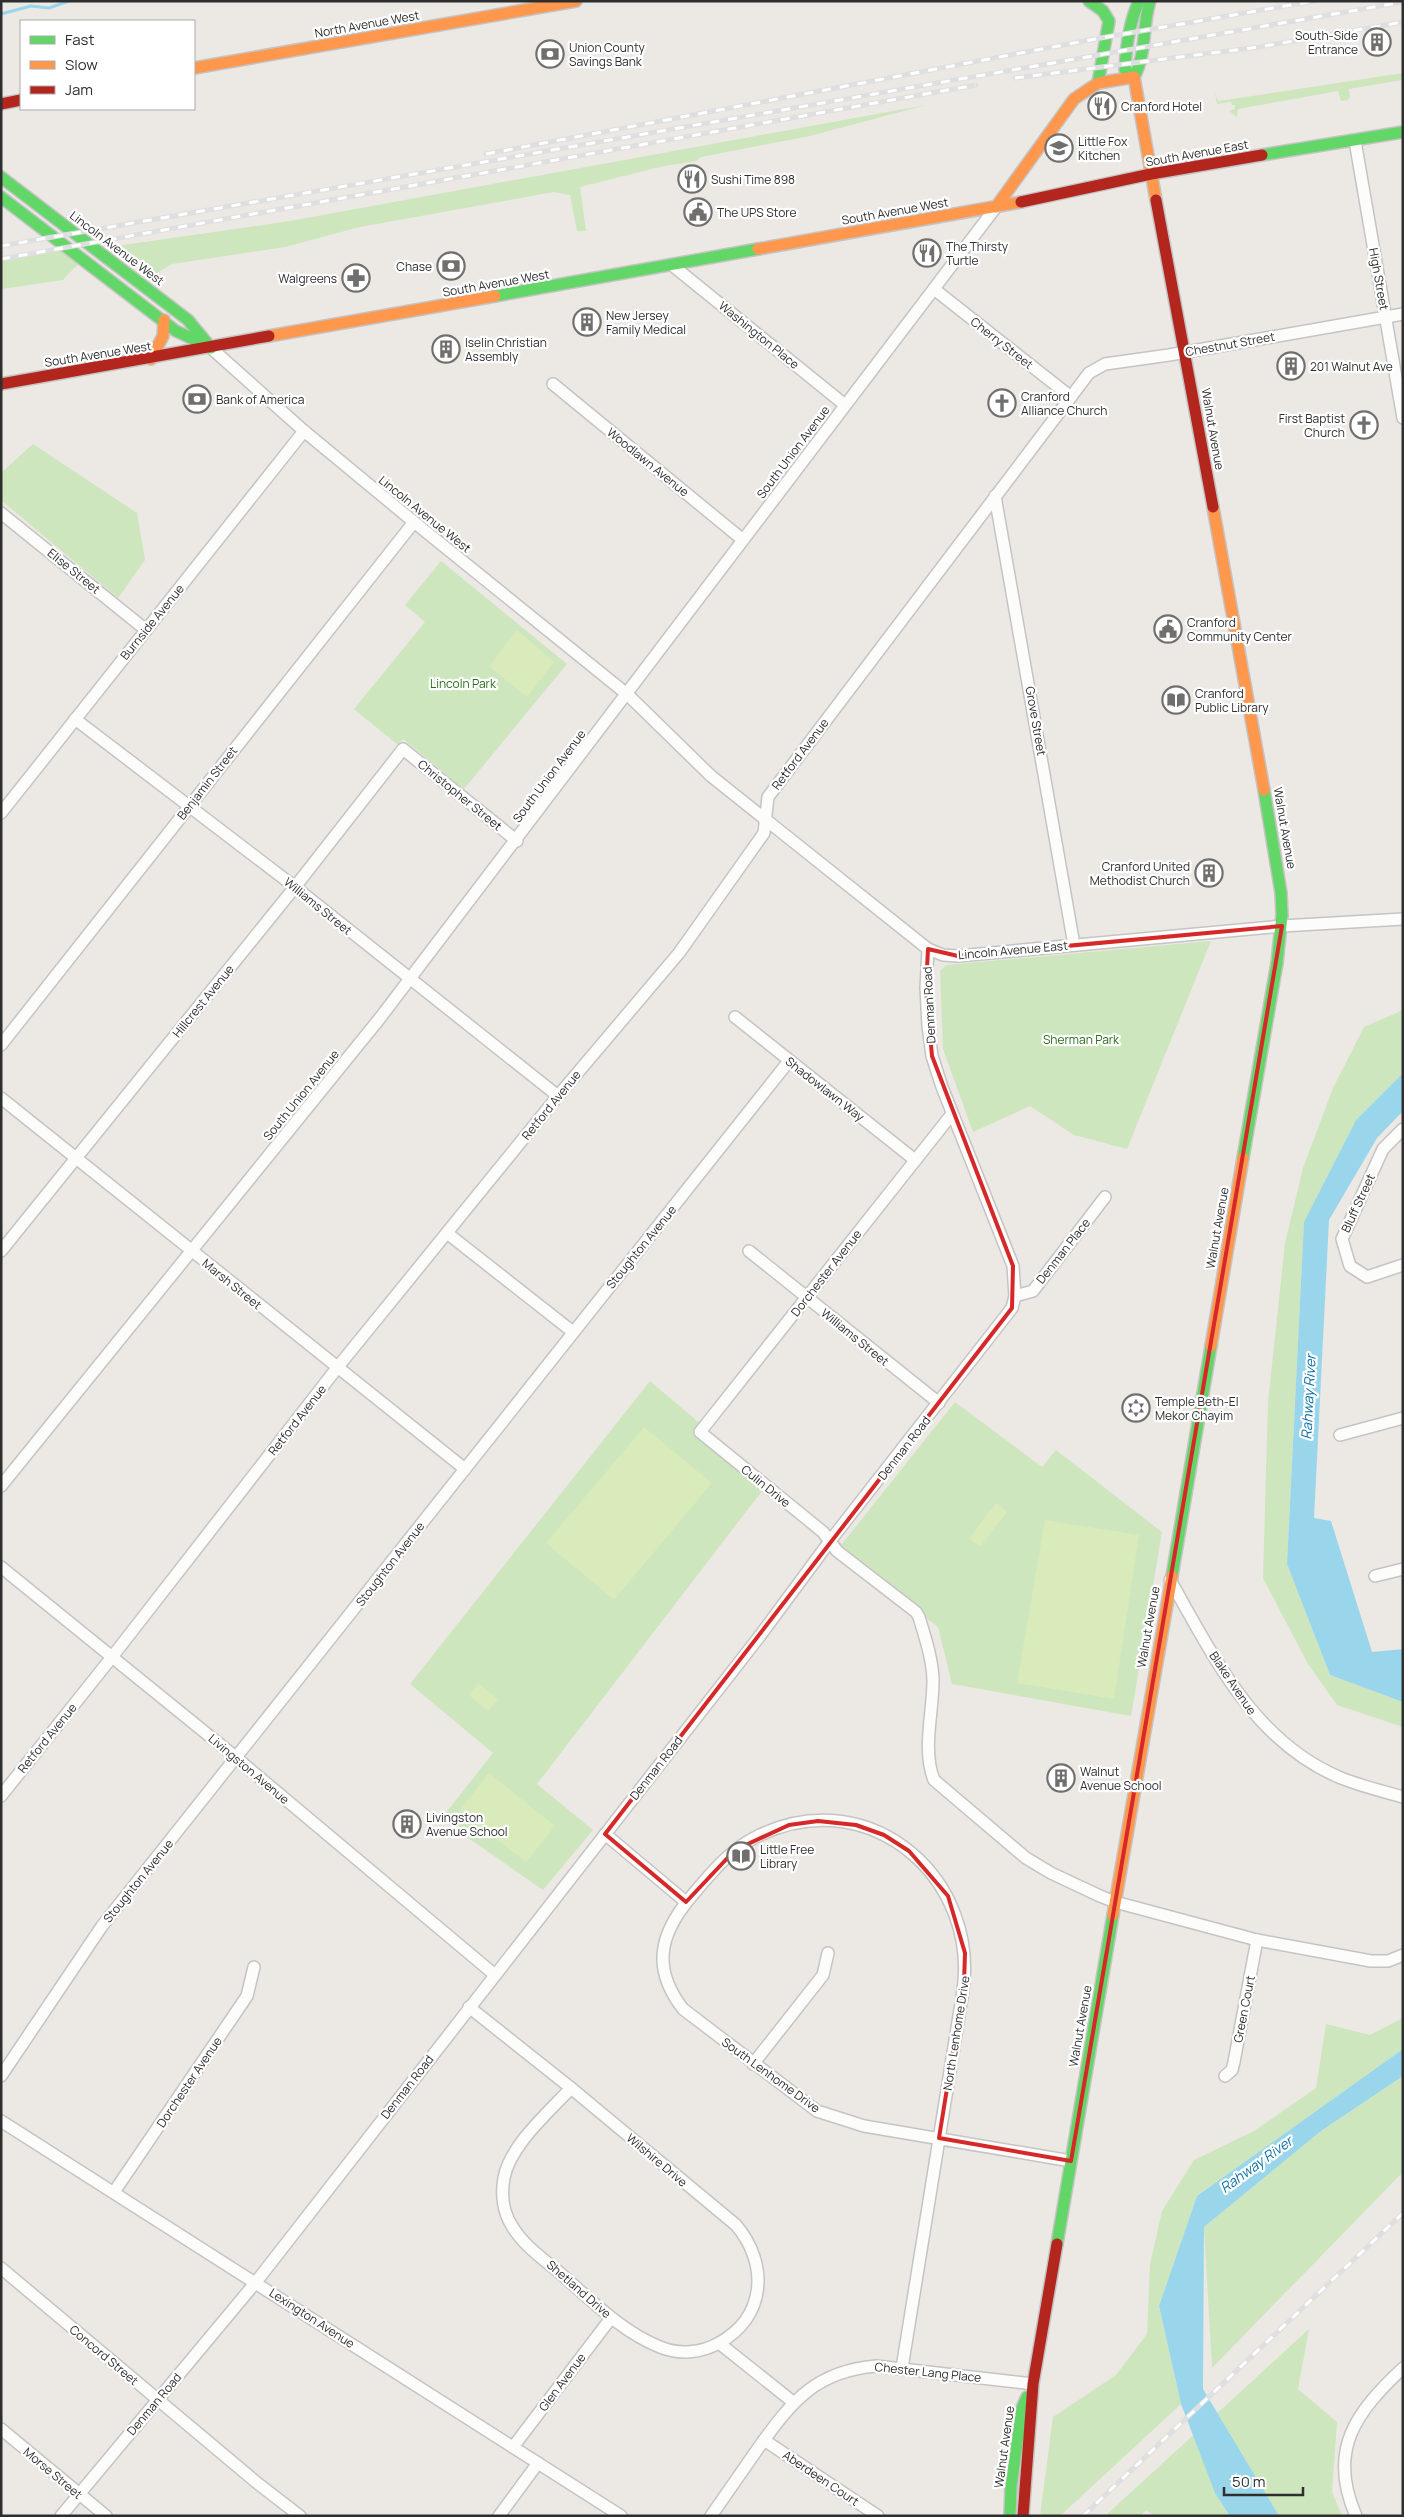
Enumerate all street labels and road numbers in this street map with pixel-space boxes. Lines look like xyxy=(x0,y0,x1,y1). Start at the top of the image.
street label: North Avenue West xyxy=(313,6,421,42)
street label: South Avenue East xyxy=(1144,136,1250,170)
street label: South Avenue West xyxy=(840,193,950,229)
street label: Lincoln Avenue West xyxy=(66,207,168,289)
street label: High Street xyxy=(1365,247,1393,312)
street label: South Avenue West xyxy=(441,265,551,301)
street label: Washington Place xyxy=(715,297,803,373)
street label: Cherry Street xyxy=(967,313,1037,373)
street label: Chestnut Street xyxy=(1184,328,1276,360)
street label: South Avenue West xyxy=(43,337,153,371)
street label: Walnut Avenue xyxy=(1197,387,1229,471)
street label: South Union Avenue xyxy=(753,402,833,502)
street label: Woodlawn Avenue xyxy=(603,424,693,500)
street label: Lincoln Avenue West xyxy=(375,472,475,557)
street label: Elise Street xyxy=(44,544,104,598)
street label: Burnside Avenue xyxy=(116,581,188,663)
street label: Grove Street xyxy=(1022,685,1050,757)
street label: Retford Avenue xyxy=(768,715,832,793)
street label: South Union Avenue xyxy=(509,726,589,826)
street label: Benjamin Street xyxy=(173,743,241,823)
street label: Christopher Street xyxy=(414,756,506,834)
street label: Walnut Avenue xyxy=(1269,786,1301,870)
street label: Williams Street xyxy=(280,873,356,939)
street label: Lincoln Avenue East xyxy=(957,937,1069,963)
street label: Hillcrest Avenue xyxy=(168,961,238,1041)
street label: Denman Road xyxy=(919,966,939,1044)
street label: South Union Avenue xyxy=(259,1046,343,1144)
street label: Shadowlawn Way xyxy=(782,1053,868,1126)
street label: Retford Avenue xyxy=(518,1067,584,1143)
street label: Bluff Street xyxy=(1337,1171,1379,1235)
street label: Walnut Avenue xyxy=(1201,1186,1233,1270)
street label: Stoughton Avenue xyxy=(602,1202,680,1292)
street label: Denman Place xyxy=(1032,1215,1094,1287)
street label: Dorchester Avenue xyxy=(787,1226,865,1320)
street label: Marsh Street xyxy=(199,1255,265,1313)
street label: Williams Street xyxy=(817,1304,893,1370)
street label: Retford Avenue xyxy=(264,1381,330,1459)
street label: Denman Road xyxy=(874,1412,934,1484)
street label: Culin Drive xyxy=(738,1461,794,1511)
street label: Stoughton Avenue xyxy=(352,1518,428,1610)
street label: Walnut Avenue xyxy=(1132,1585,1164,1669)
street label: Blake Avenue xyxy=(1205,1648,1261,1718)
street label: Retford Avenue xyxy=(14,1700,80,1776)
street label: Livingston Avenue xyxy=(205,1730,293,1808)
street label: Denman Road xyxy=(626,1732,686,1804)
street label: Stoughton Avenue xyxy=(99,1836,177,1926)
street label: North Lenhome Drive xyxy=(939,1974,973,2092)
street label: Green Court xyxy=(1229,1974,1259,2044)
street label: Walnut Avenue xyxy=(1064,1984,1096,2068)
street label: Dorchester Avenue xyxy=(152,2033,226,2131)
street label: South Lenhome Drive xyxy=(718,2033,824,2117)
street label: Denman Road xyxy=(377,2051,437,2123)
street label: Wilshire Drive xyxy=(623,2130,691,2190)
street label: Shetland Drive xyxy=(543,2256,615,2322)
street label: Lexington Avenue xyxy=(266,2284,358,2352)
street label: Concord Street xyxy=(66,2321,142,2389)
street label: Glen Avenue xyxy=(535,2349,589,2415)
street label: Chester Lang Place xyxy=(874,2358,982,2386)
street label: Denman Road xyxy=(123,2369,185,2439)
street label: Walnut Avenue xyxy=(990,2405,1018,2489)
street label: Morse Street xyxy=(20,2443,86,2503)
street label: Aberdeen Court xyxy=(780,2446,863,2510)

